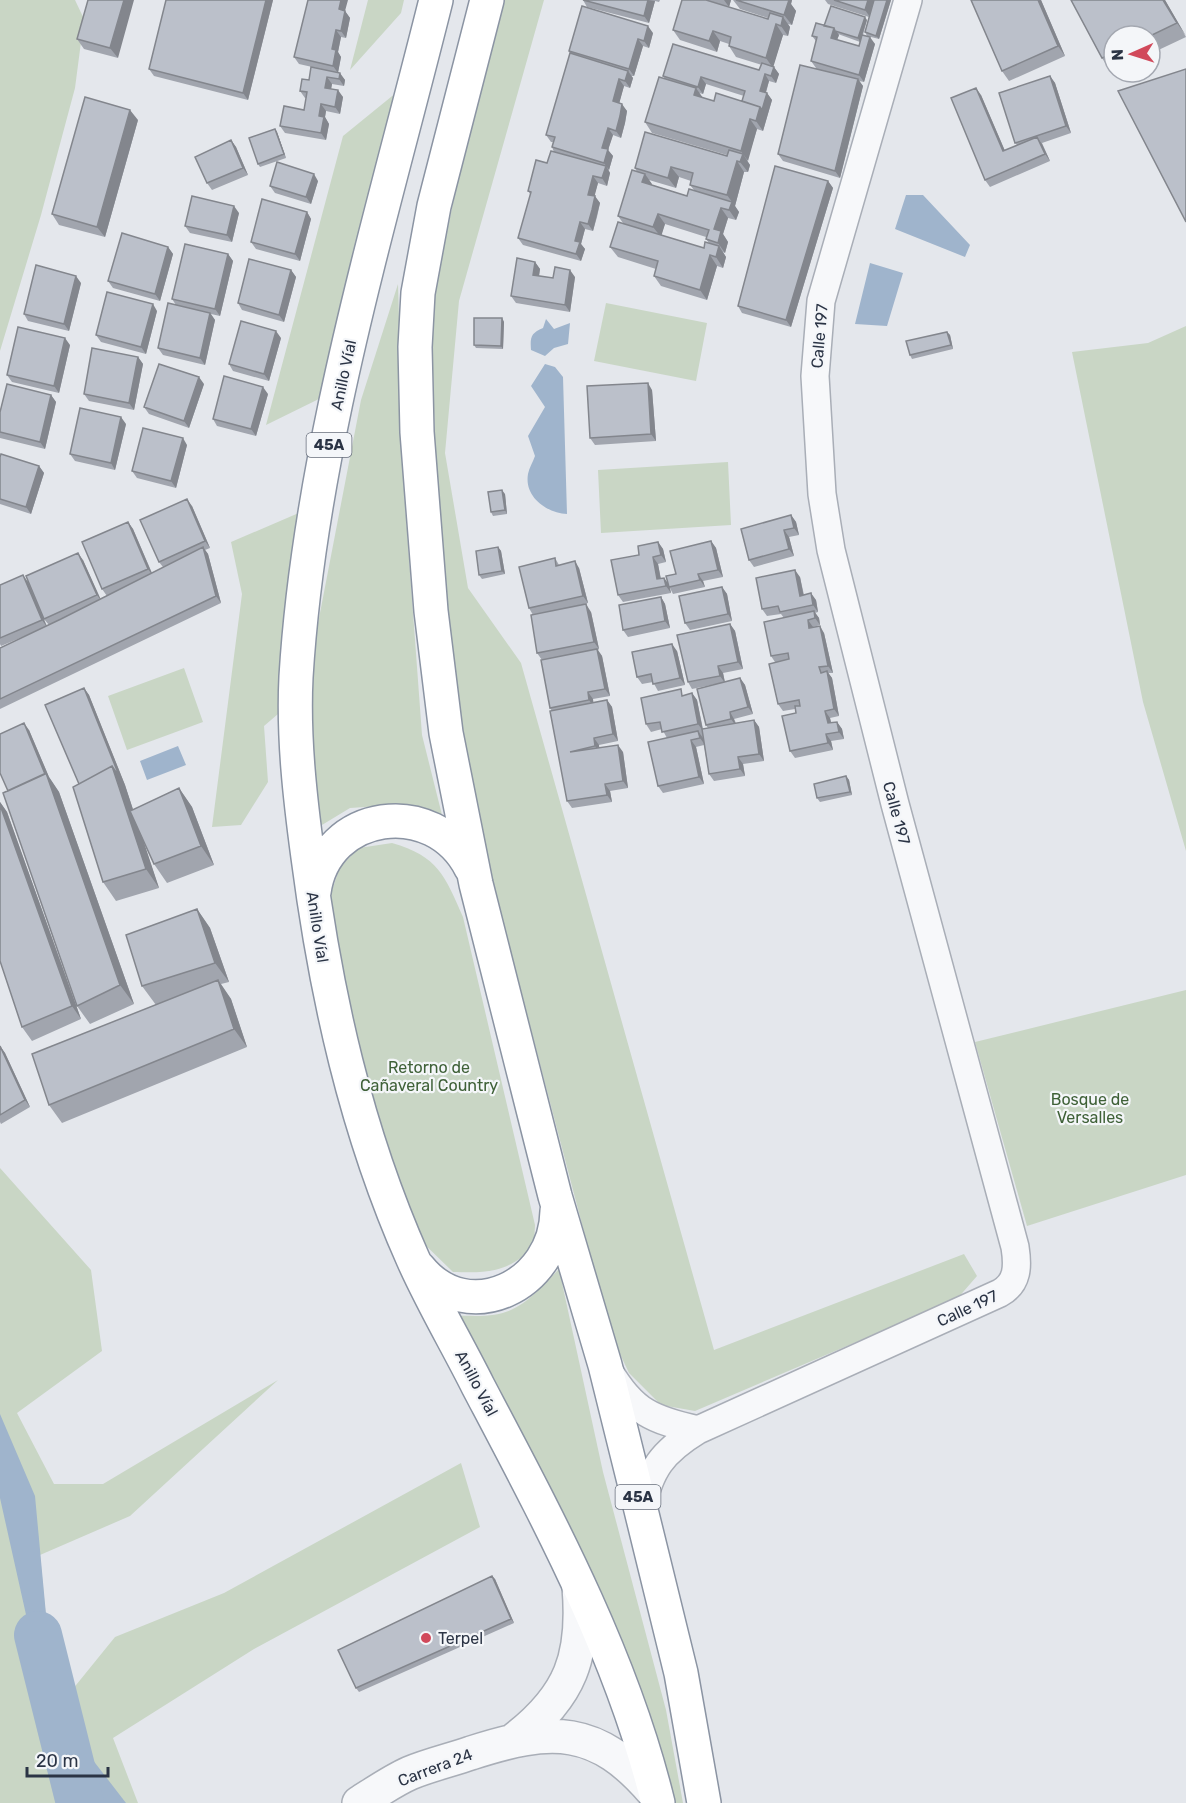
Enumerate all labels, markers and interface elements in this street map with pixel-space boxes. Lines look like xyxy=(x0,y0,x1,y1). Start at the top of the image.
north arrow xyxy=(1102,24,1162,84)
text: N xyxy=(1108,49,1127,61)
street label: Calle 197 xyxy=(807,303,832,369)
street label: Anillo Víal xyxy=(327,338,360,412)
road number: 45A xyxy=(306,433,352,457)
street label: Calle 197 xyxy=(879,779,914,847)
street label: Anillo Víal xyxy=(303,890,333,964)
park label: Retorno de Cañaveral Country xyxy=(360,1058,498,1095)
park label: Bosque de Versalles xyxy=(1051,1090,1129,1127)
street label: Calle 197 xyxy=(934,1286,1001,1331)
street label: Anillo Víal xyxy=(451,1347,502,1419)
road number: 45A xyxy=(616,1485,660,1509)
place label: Terpel xyxy=(438,1629,483,1648)
marker: Terpel xyxy=(419,1631,433,1645)
scale bar xyxy=(27,1740,108,1778)
street label: Carrera 24 xyxy=(395,1745,475,1790)
text: 20 m xyxy=(36,1750,78,1772)

